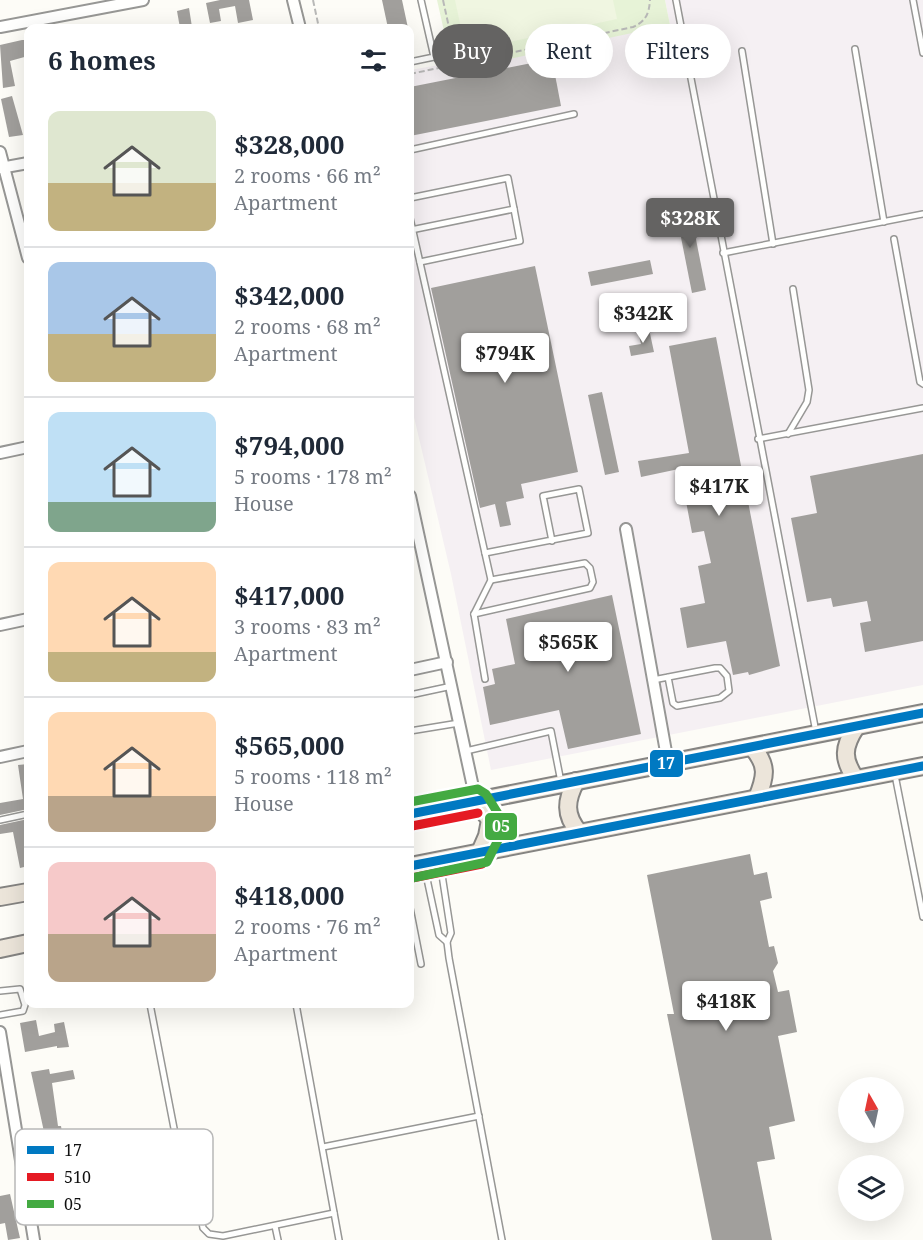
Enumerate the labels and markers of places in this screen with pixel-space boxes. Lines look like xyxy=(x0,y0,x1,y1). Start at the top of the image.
pin: $328K xyxy=(648,198,732,249)
pin: $342K xyxy=(601,293,685,344)
pin: $794K xyxy=(463,333,547,384)
pin: $417K xyxy=(677,466,761,517)
pin: $565K xyxy=(526,622,610,673)
pin: $418K xyxy=(684,981,768,1032)

